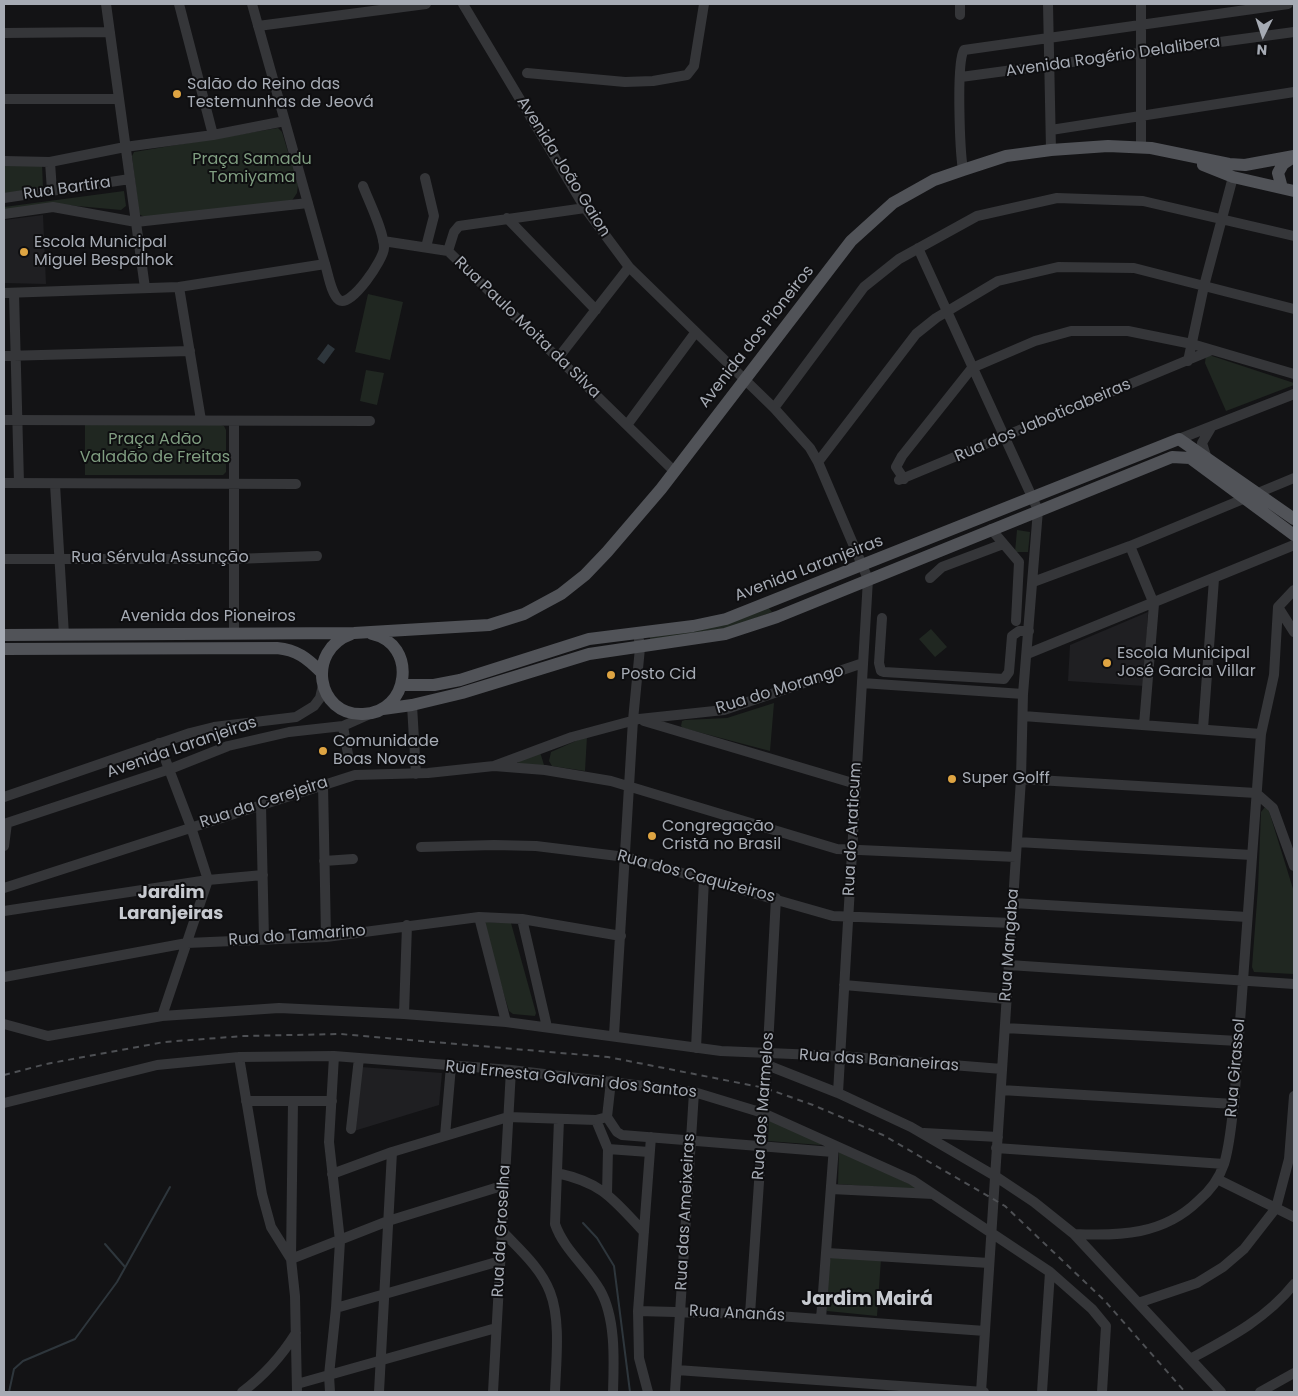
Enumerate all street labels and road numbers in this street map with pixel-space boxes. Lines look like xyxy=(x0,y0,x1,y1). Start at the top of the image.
street label: Avenida Rogério Delalibera xyxy=(1005,32,1221,82)
street label: Avenida João Gaion xyxy=(512,93,614,241)
street label: Rua Bartira xyxy=(22,173,112,205)
street label: Rua Paulo Moita da Silva xyxy=(450,253,604,403)
street label: Avenida dos Pioneiros xyxy=(695,262,819,412)
street label: Rua dos Jaboticabeiras xyxy=(952,375,1134,467)
street label: Avenida Laranjeiras xyxy=(732,532,886,606)
street label: Rua Sérvula Assunção xyxy=(71,548,249,568)
street label: Avenida dos Pioneiros xyxy=(120,607,296,627)
street label: Rua do Morango xyxy=(714,661,846,719)
street label: Avenida Laranjeiras xyxy=(104,713,260,783)
street label: Rua do Araticum xyxy=(840,762,866,896)
street label: Rua da Cerejeira xyxy=(197,773,331,833)
street label: Rua dos Caquizeiros xyxy=(615,847,777,907)
street label: Rua Mangaba xyxy=(996,888,1024,1002)
street label: Rua do Tamarino xyxy=(228,922,366,950)
street label: Rua Girassol xyxy=(1222,1018,1250,1118)
street label: Rua dos Marmelos xyxy=(749,1031,779,1181)
street label: Rua das Bananeiras xyxy=(798,1046,960,1076)
street label: Rua Ernesta Galvani dos Santos xyxy=(444,1057,698,1103)
street label: Rua das Ameixeiras xyxy=(672,1133,700,1291)
street label: Rua da Groselha xyxy=(489,1164,515,1298)
street label: Rua Ananás xyxy=(688,1302,786,1326)

